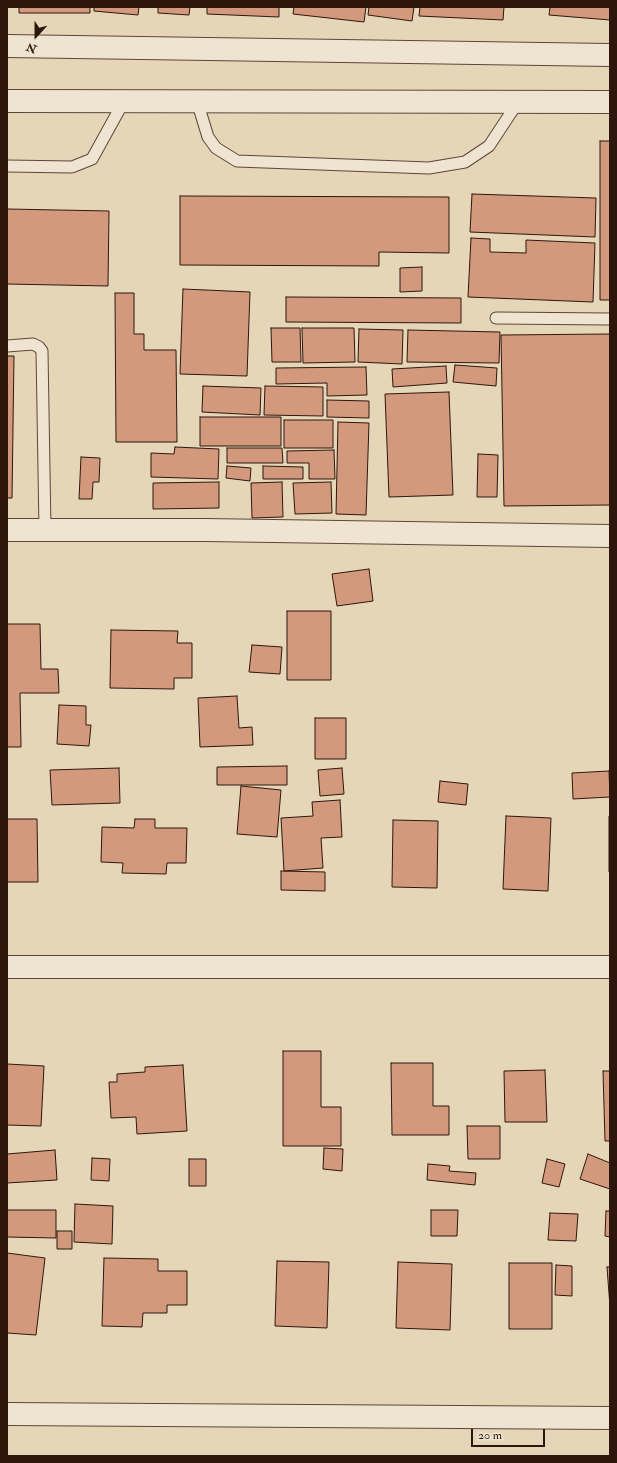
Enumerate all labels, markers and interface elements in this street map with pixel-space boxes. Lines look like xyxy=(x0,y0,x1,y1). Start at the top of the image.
north arrow xyxy=(16,16,56,56)
text: N xyxy=(25,40,38,56)
scale bar xyxy=(473,1421,547,1447)
text: 20 m xyxy=(478,1428,502,1443)

